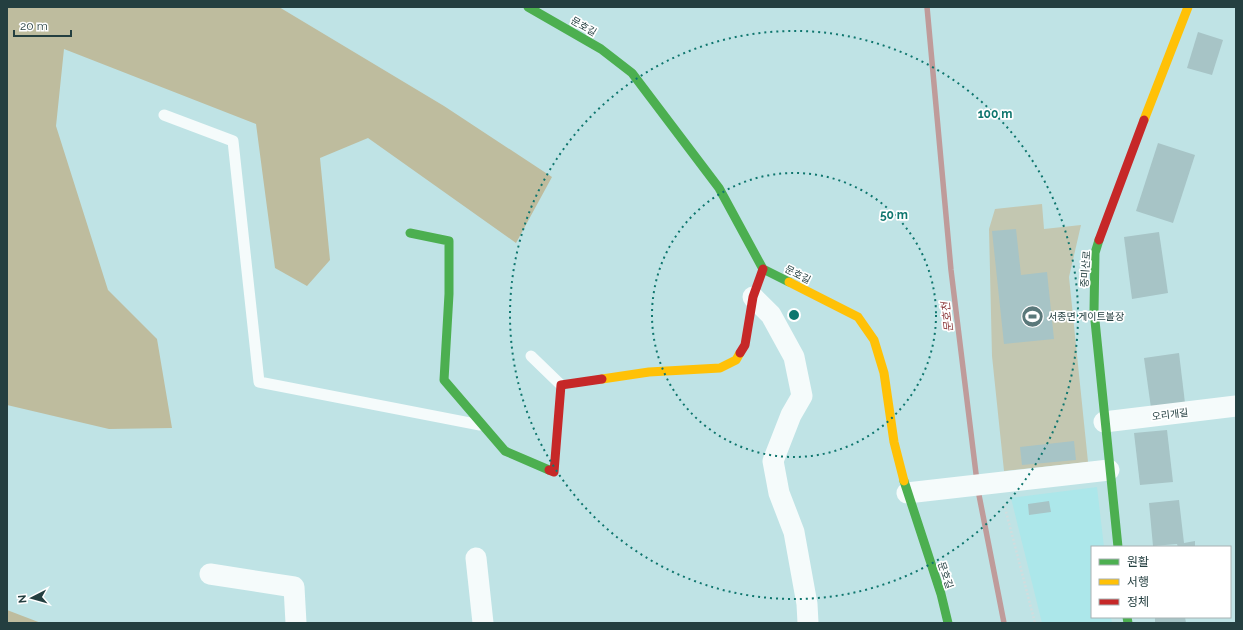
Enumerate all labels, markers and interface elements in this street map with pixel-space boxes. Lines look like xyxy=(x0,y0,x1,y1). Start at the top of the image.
scale bar xyxy=(14,12,71,38)
street label: 문호길 xyxy=(569,15,598,38)
text: 20 m xyxy=(20,19,48,33)
text: 100 m xyxy=(978,107,1012,121)
text: 50 m xyxy=(880,208,908,222)
street label: 중미산로 xyxy=(1079,250,1092,288)
street label: 문호길 xyxy=(783,263,813,286)
water label: 문호천 xyxy=(939,299,956,333)
sports icon: 서종면 게이트볼장 xyxy=(1019,303,1045,329)
centre of rings xyxy=(787,308,801,322)
place label: 서종면 게이트볼장 xyxy=(1048,311,1124,322)
street label: 오리개길 xyxy=(1151,407,1189,422)
legend xyxy=(1091,546,1231,618)
text: 원활 xyxy=(1127,555,1149,569)
street label: 문호길 xyxy=(936,560,955,590)
text: 서행 xyxy=(1127,575,1149,589)
north arrow xyxy=(12,578,52,618)
text: N xyxy=(16,594,29,604)
text: 정체 xyxy=(1127,595,1149,609)

